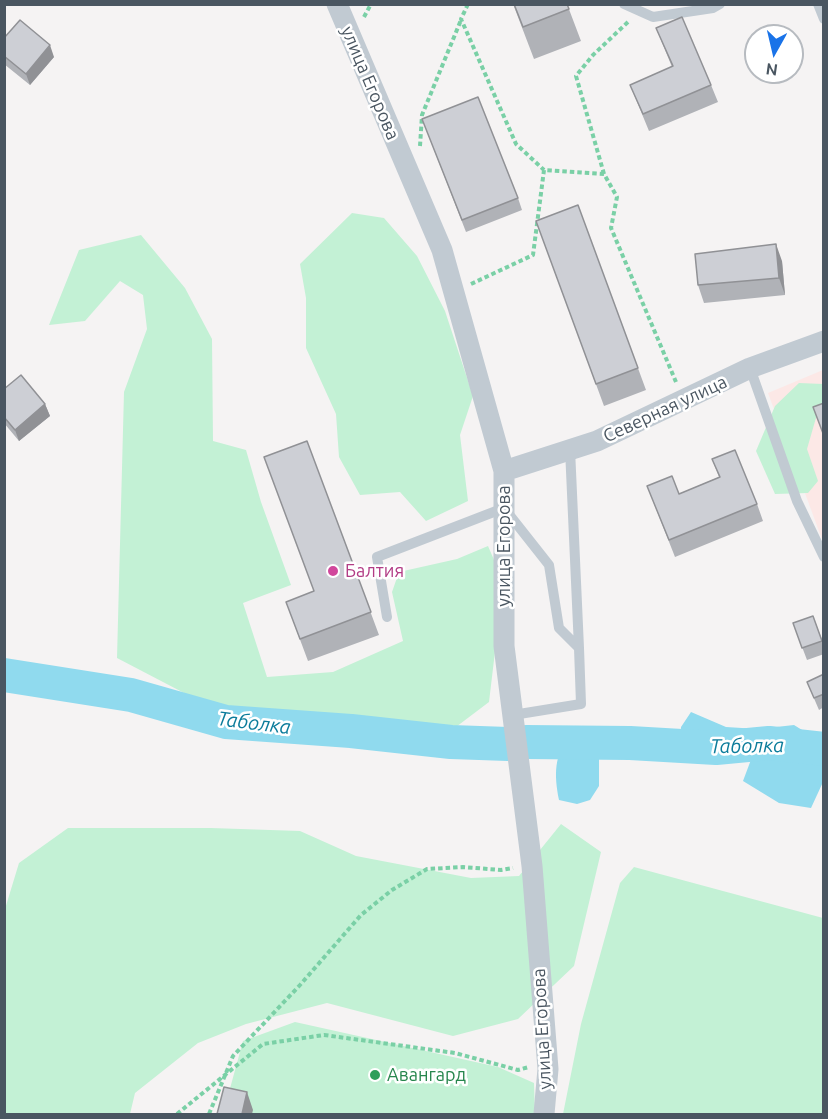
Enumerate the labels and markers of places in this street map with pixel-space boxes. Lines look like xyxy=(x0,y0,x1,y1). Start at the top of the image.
place label: Балтия xyxy=(345,560,404,582)
marker: Балтия xyxy=(326,564,340,578)
place label: Авангард xyxy=(387,1064,466,1086)
marker: Авангард xyxy=(368,1068,382,1082)

